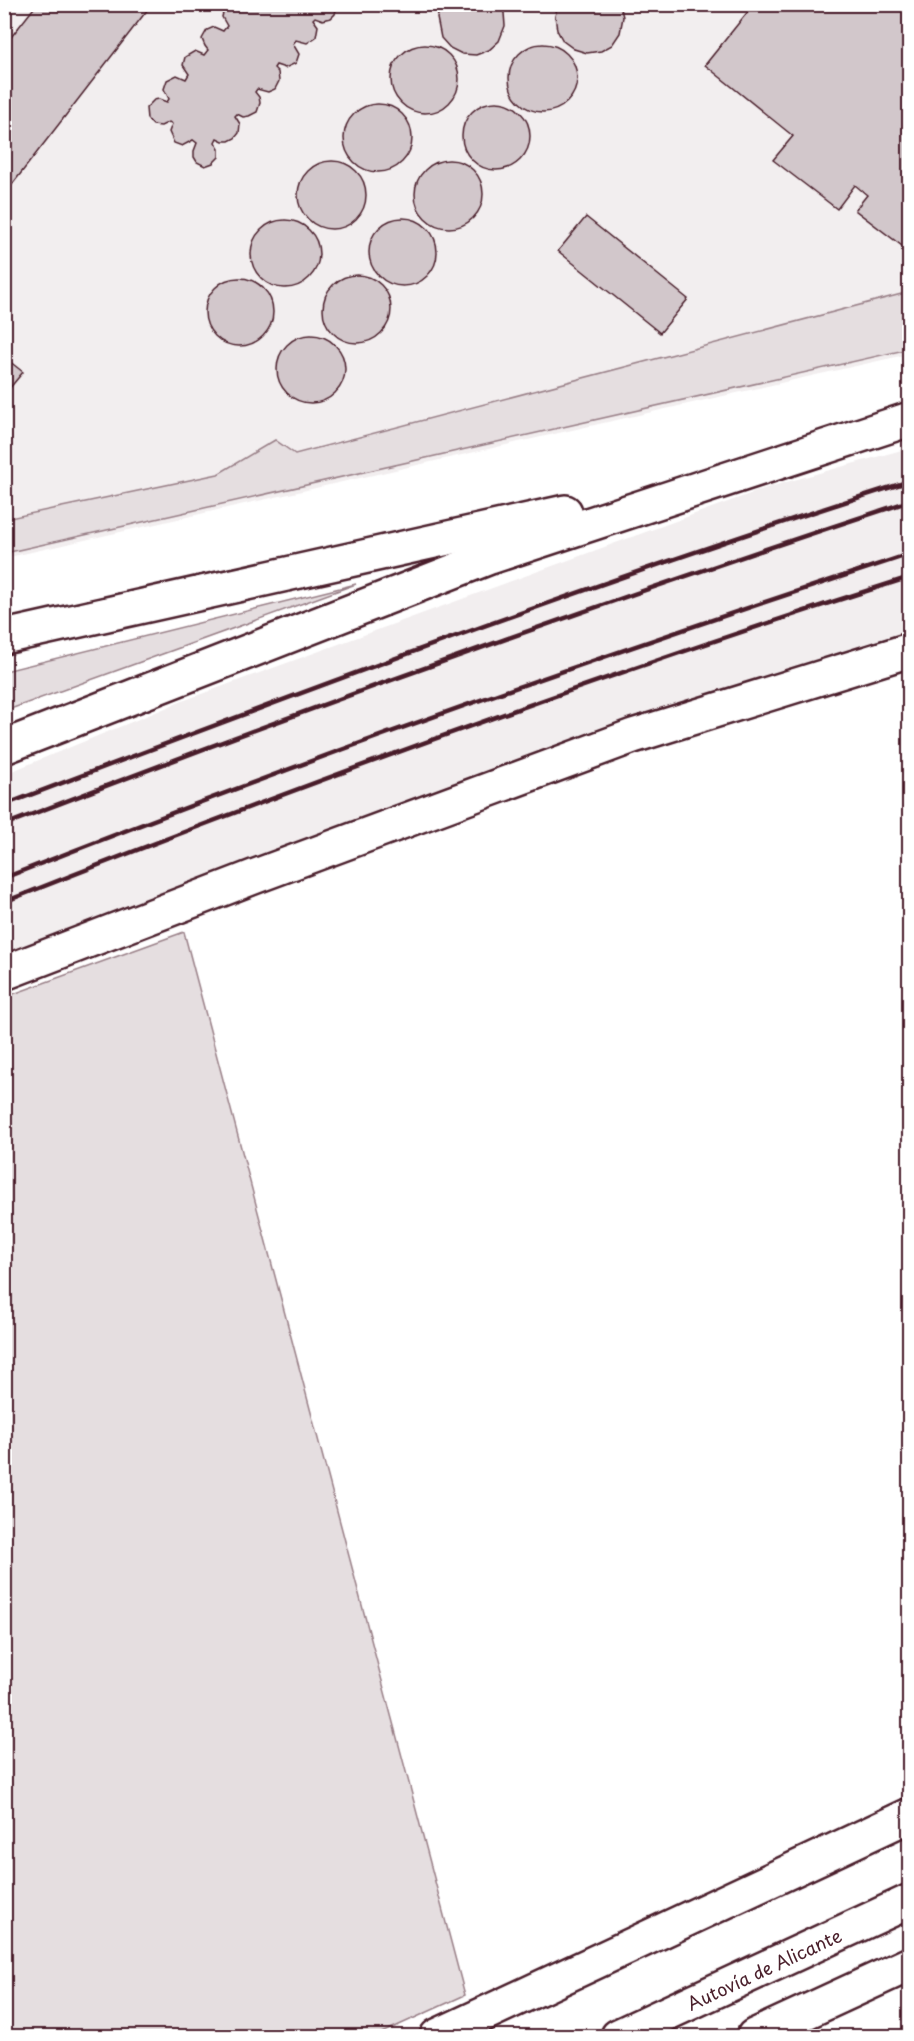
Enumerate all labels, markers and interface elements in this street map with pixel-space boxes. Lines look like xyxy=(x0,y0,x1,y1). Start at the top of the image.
street label: Autovía de Alicante xyxy=(682,1921,846,2017)

